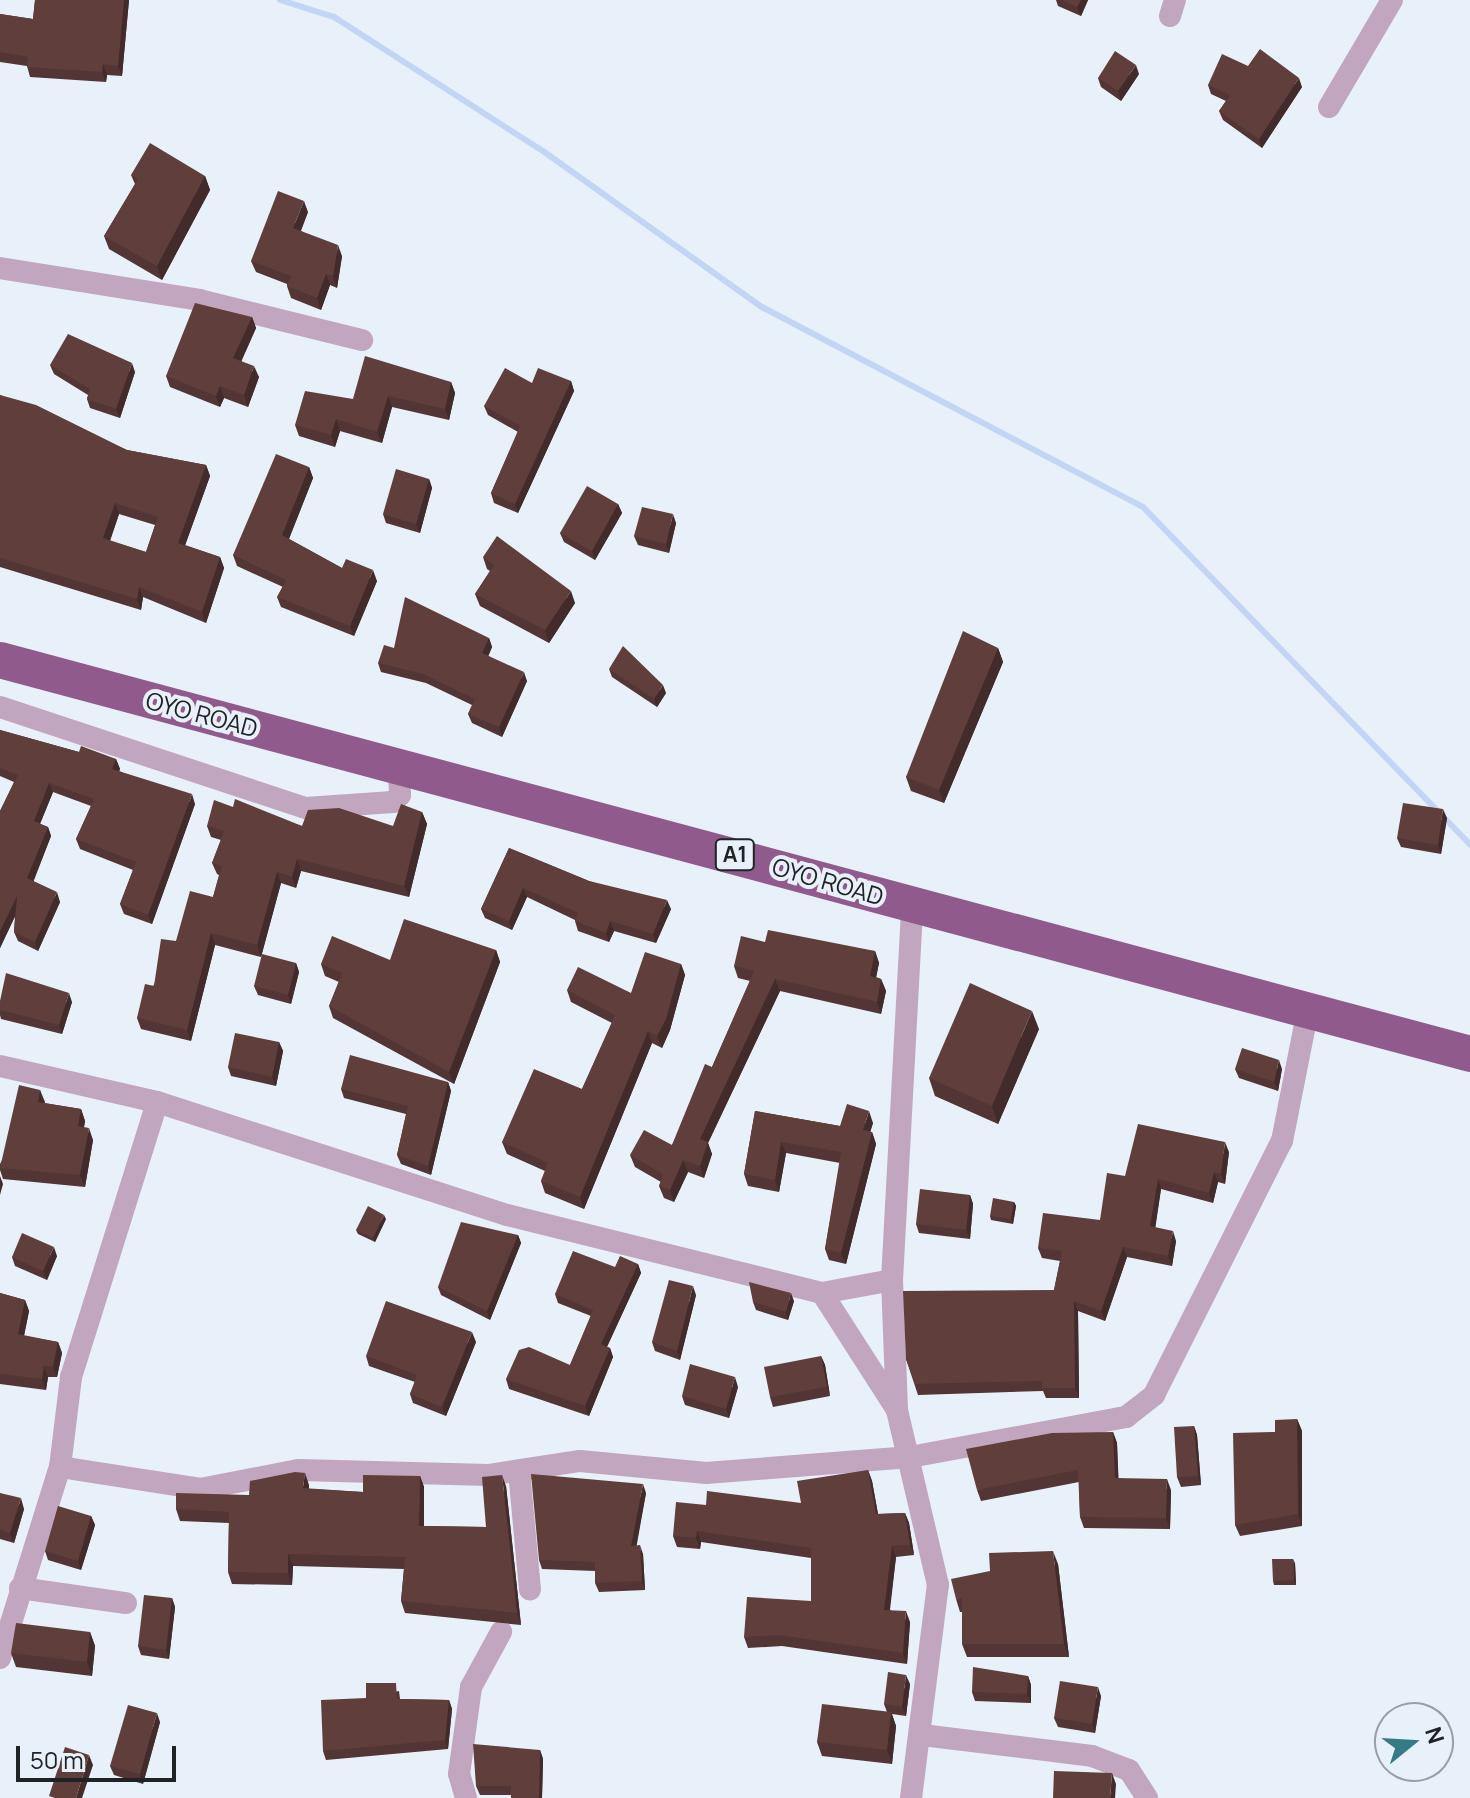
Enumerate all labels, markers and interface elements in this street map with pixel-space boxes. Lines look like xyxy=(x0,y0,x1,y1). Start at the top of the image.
street label: OYO ROAD xyxy=(143,685,261,743)
road number: A1 xyxy=(713,837,757,873)
street label: OYO ROAD xyxy=(769,851,887,911)
north arrow xyxy=(1374,1702,1454,1782)
text: N xyxy=(1418,1723,1452,1747)
scale bar xyxy=(20,1730,180,1780)
text: 50 m xyxy=(30,1743,84,1776)

